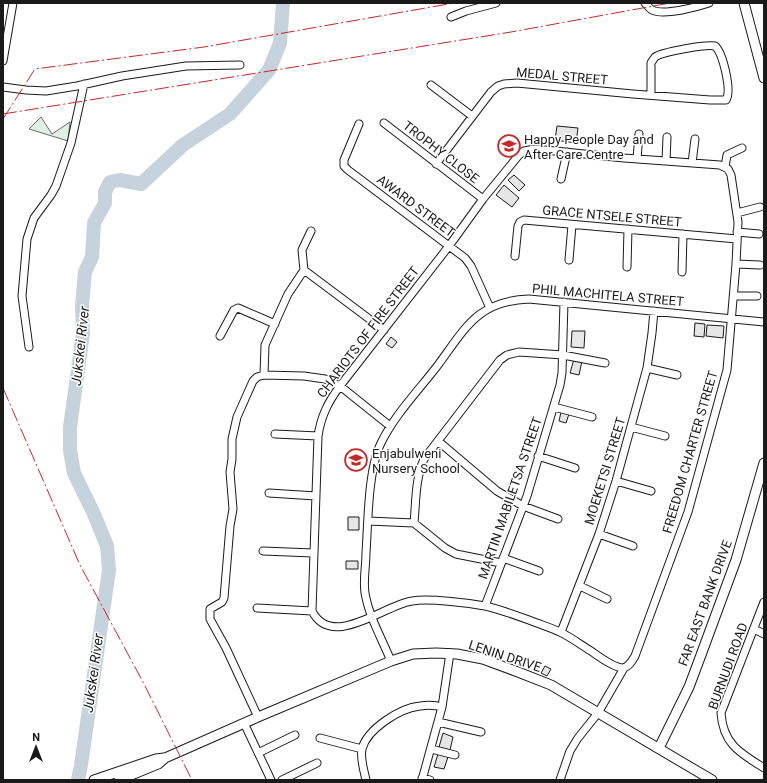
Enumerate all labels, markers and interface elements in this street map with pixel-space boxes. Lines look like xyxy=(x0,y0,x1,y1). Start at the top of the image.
street label: MEDAL STREET xyxy=(516,65,609,88)
street label: TROPHY CLOSE xyxy=(400,118,482,186)
place label: Happy People Day and After Care Centre xyxy=(524,132,654,162)
school or university icon: Happy People Day and After Care Centre xyxy=(496,133,522,159)
street label: AWARD STREET xyxy=(374,172,458,240)
street label: GRACE NTSELE STREET xyxy=(542,202,683,230)
street label: CHARIOTS OF FIRE STREET xyxy=(314,263,422,400)
street label: PHIL MACHITELA STREET xyxy=(531,281,685,309)
water label: Jukskei River xyxy=(68,305,92,386)
street label: FREEDOM CHARTER STREET xyxy=(660,369,720,535)
street label: MARTIN MABILETSA STREET xyxy=(475,415,545,581)
street label: MOEKETSI STREET xyxy=(582,415,629,527)
place label: Enjabulweni Nursery School xyxy=(372,446,460,476)
school or university icon: Enjabulweni Nursery School xyxy=(343,447,369,473)
street label: FAR EAST BANK DRIVE xyxy=(675,538,735,668)
street label: BURNUDI ROAD xyxy=(705,621,751,711)
water label: Jukskei River xyxy=(80,632,107,713)
street label: LENIN DRIVE xyxy=(467,637,543,675)
north arrow xyxy=(16,727,56,767)
text: N xyxy=(32,731,40,744)

